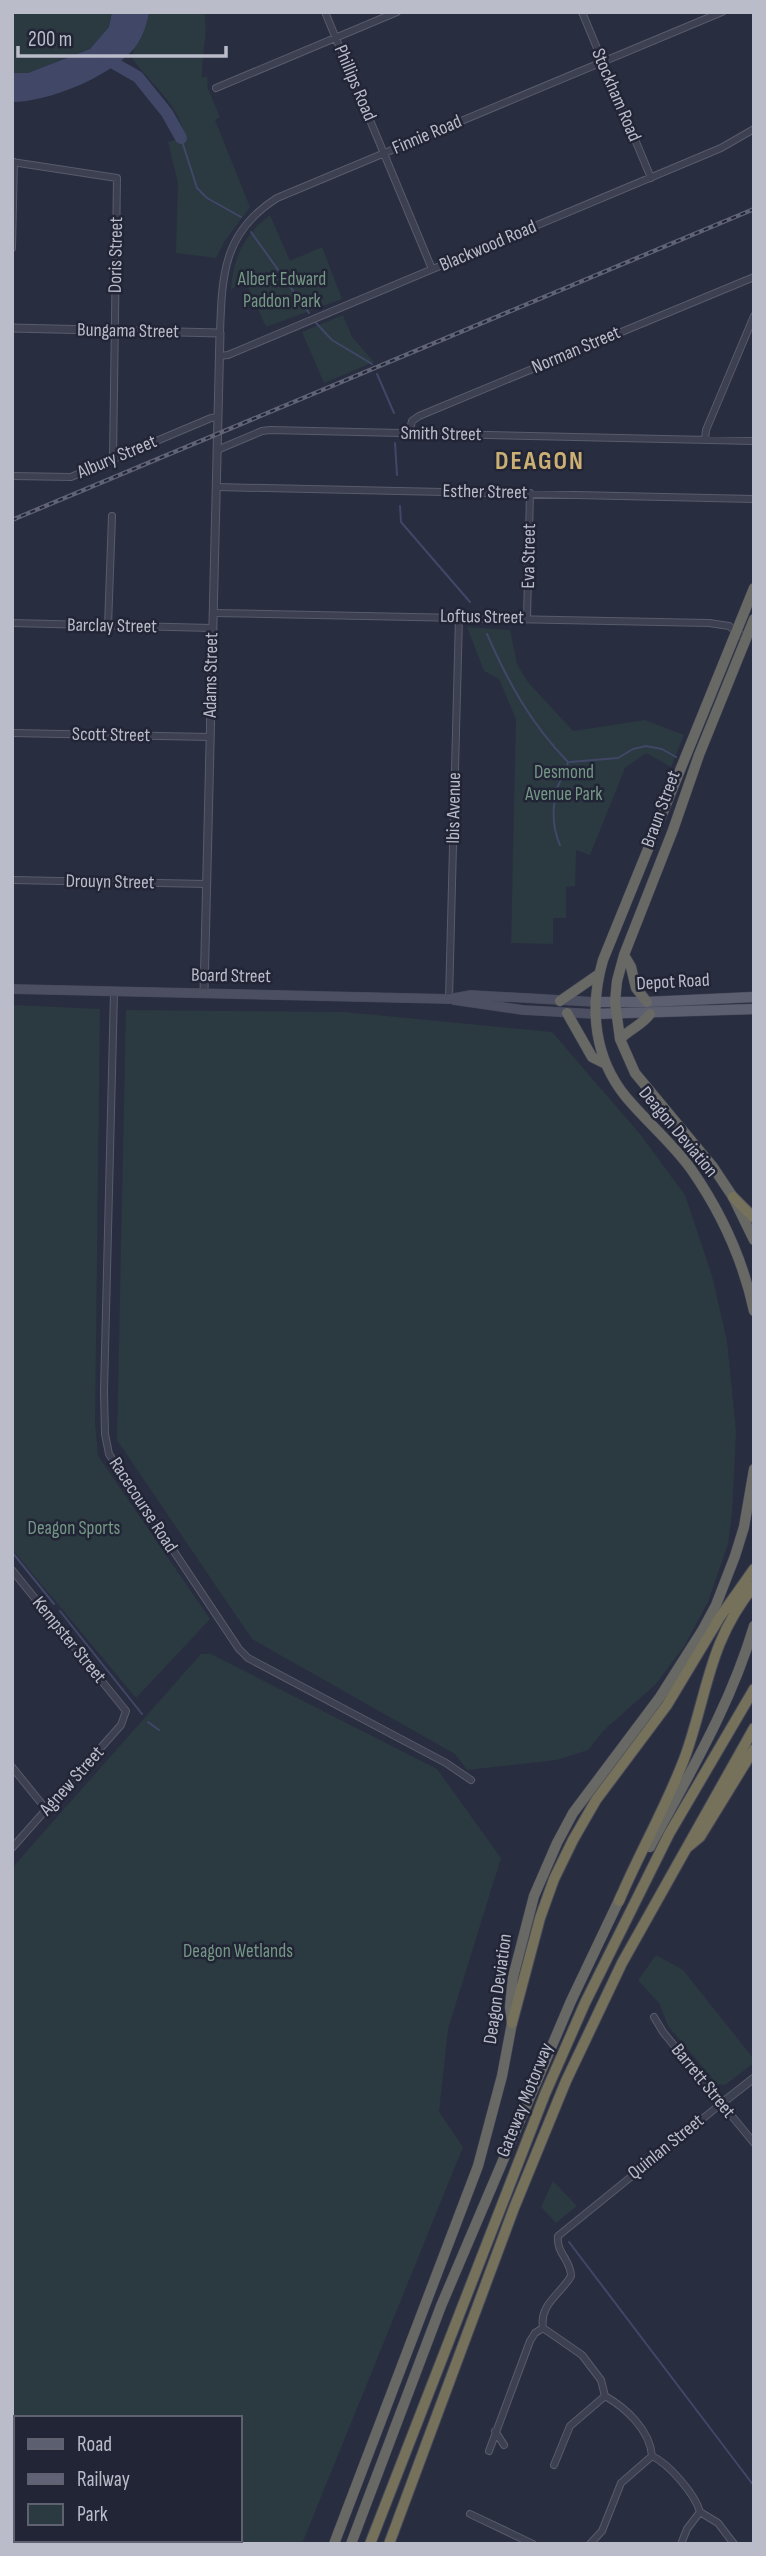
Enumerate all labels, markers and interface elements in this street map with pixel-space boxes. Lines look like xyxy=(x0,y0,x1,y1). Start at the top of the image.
scale bar xyxy=(18,14,226,58)
text: 200 m xyxy=(28,27,72,52)
street label: Phillips Road xyxy=(329,42,381,124)
street label: Stockham Road xyxy=(586,45,646,145)
street label: Finnie Road xyxy=(389,110,465,160)
street label: Blackwood Road xyxy=(436,215,540,277)
street label: Doris Street xyxy=(104,217,128,293)
park label: Albert Edward Paddon Park xyxy=(237,268,326,313)
street label: Bungama Street xyxy=(77,319,179,343)
street label: Norman Street xyxy=(528,321,624,379)
street label: Smith Street xyxy=(400,422,482,446)
street label: Albury Street xyxy=(73,430,160,484)
district label: DEAGON xyxy=(495,446,585,477)
street label: Esther Street xyxy=(442,480,528,504)
street label: Eva Street xyxy=(517,523,541,589)
street label: Loftus Street xyxy=(440,605,524,629)
street label: Barclay Street xyxy=(67,614,157,638)
street label: Adams Street xyxy=(199,632,223,719)
street label: Scott Street xyxy=(72,723,151,747)
park label: Desmond Avenue Park xyxy=(524,761,603,806)
street label: Braun Street xyxy=(636,767,686,851)
street label: Ibis Avenue xyxy=(442,772,466,844)
street label: Drouyn Street xyxy=(65,870,155,894)
street label: Board Street xyxy=(191,964,271,988)
street label: Depot Road xyxy=(636,969,710,995)
street label: Deagon Deviation xyxy=(633,1082,723,1182)
street label: Racecourse Road xyxy=(104,1453,182,1557)
park label: Deagon Sports xyxy=(28,1517,121,1540)
street label: Kempster Street xyxy=(27,1592,111,1688)
street label: Agnew Street xyxy=(34,1741,109,1821)
street label: Deagon Deviation xyxy=(479,1932,517,2046)
park label: Deagon Wetlands xyxy=(183,1940,293,1963)
street label: Gateway Motorway xyxy=(492,2039,559,2161)
street label: Barrett Street xyxy=(666,2039,740,2123)
street label: Quinlan Street xyxy=(623,2109,709,2185)
legend xyxy=(14,2416,242,2542)
text: Road xyxy=(77,2432,112,2457)
text: Railway xyxy=(77,2467,130,2492)
text: Park xyxy=(77,2502,108,2527)

